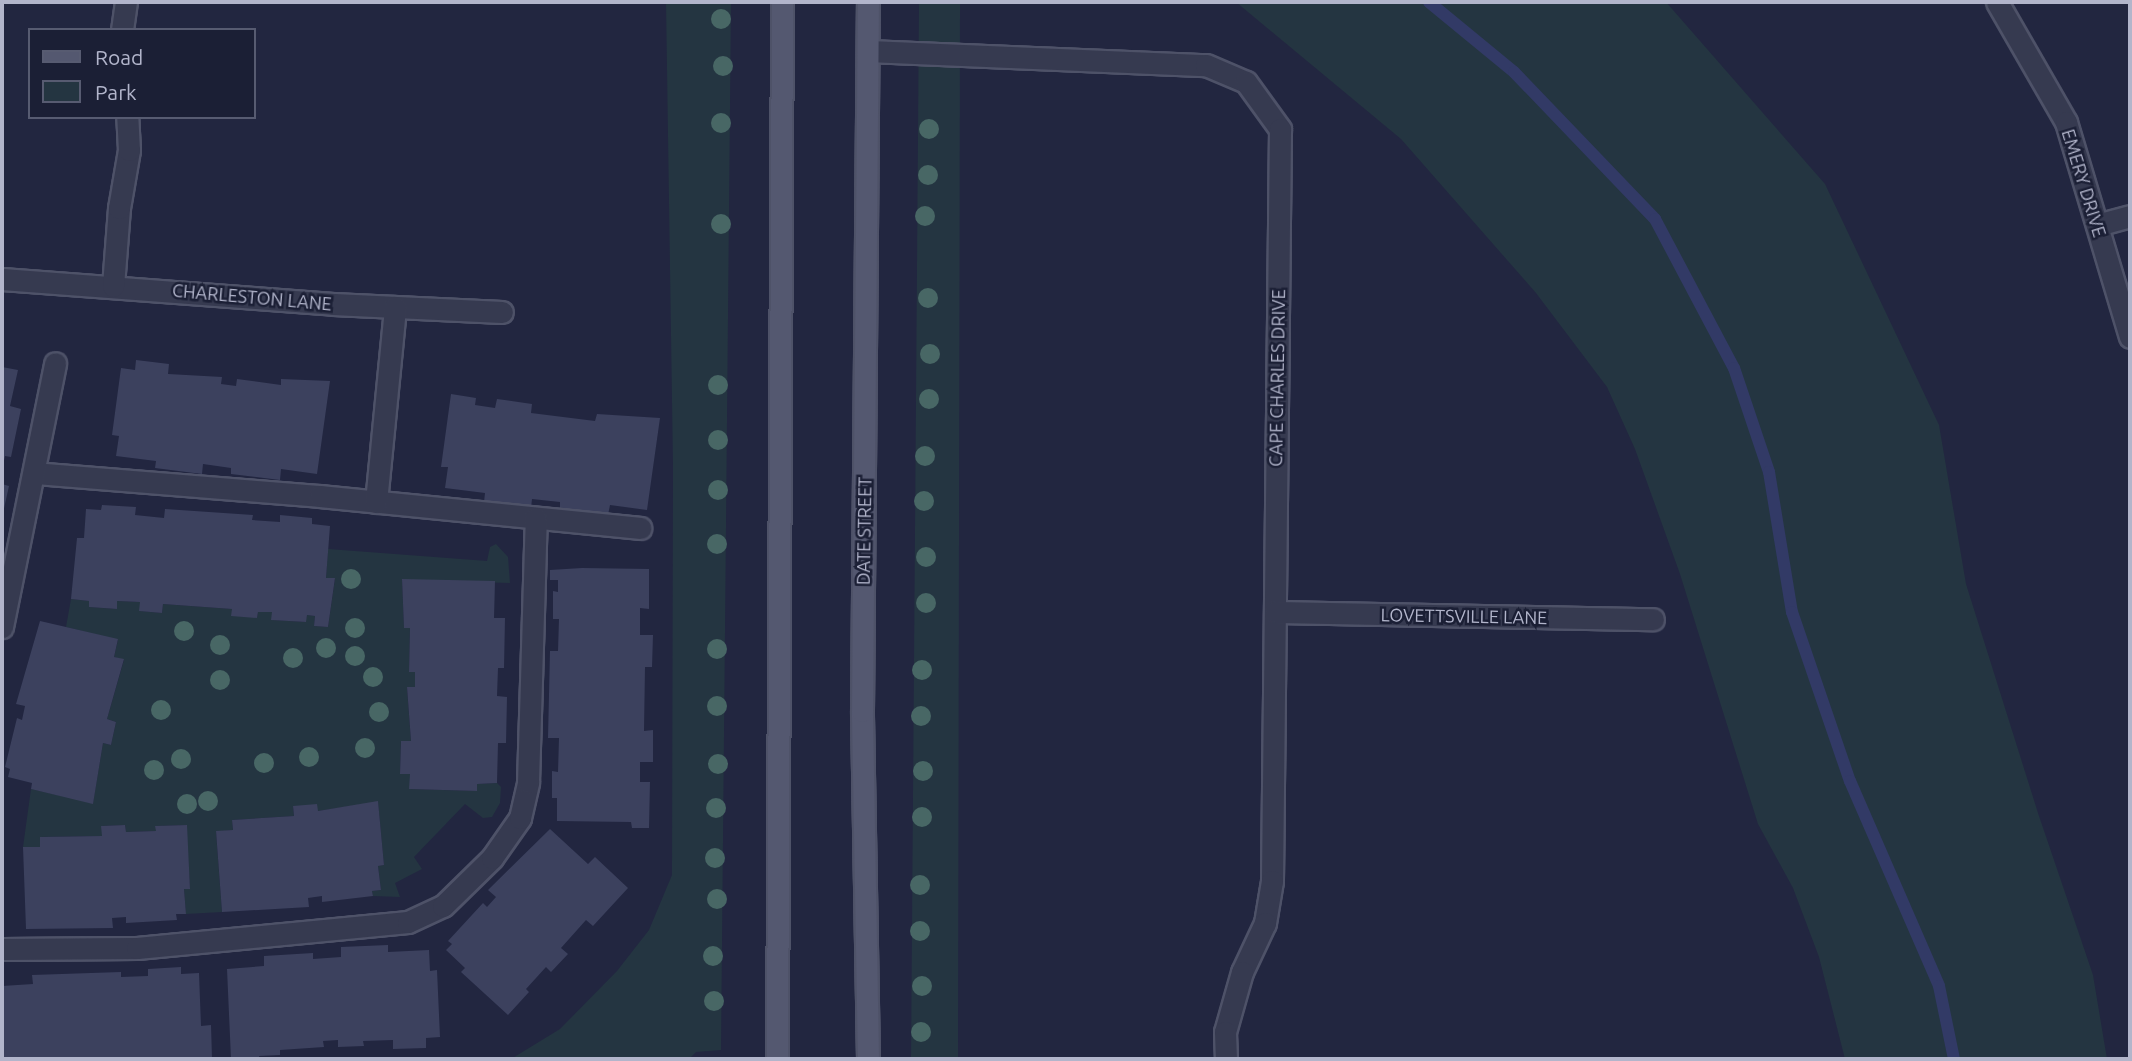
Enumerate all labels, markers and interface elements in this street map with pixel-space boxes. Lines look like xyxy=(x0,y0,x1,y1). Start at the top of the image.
legend xyxy=(28,28,256,119)
text: Road xyxy=(95,45,143,69)
text: Park xyxy=(95,80,137,104)
street label: EMERY DRIVE xyxy=(2057,127,2111,239)
street label: CHARLESTON LANE xyxy=(171,279,333,315)
street label: CAPE CHARLES DRIVE xyxy=(1265,289,1289,467)
street label: DATE STREET xyxy=(852,477,876,585)
street label: LOVETTSVILLE LANE xyxy=(1381,604,1547,628)

